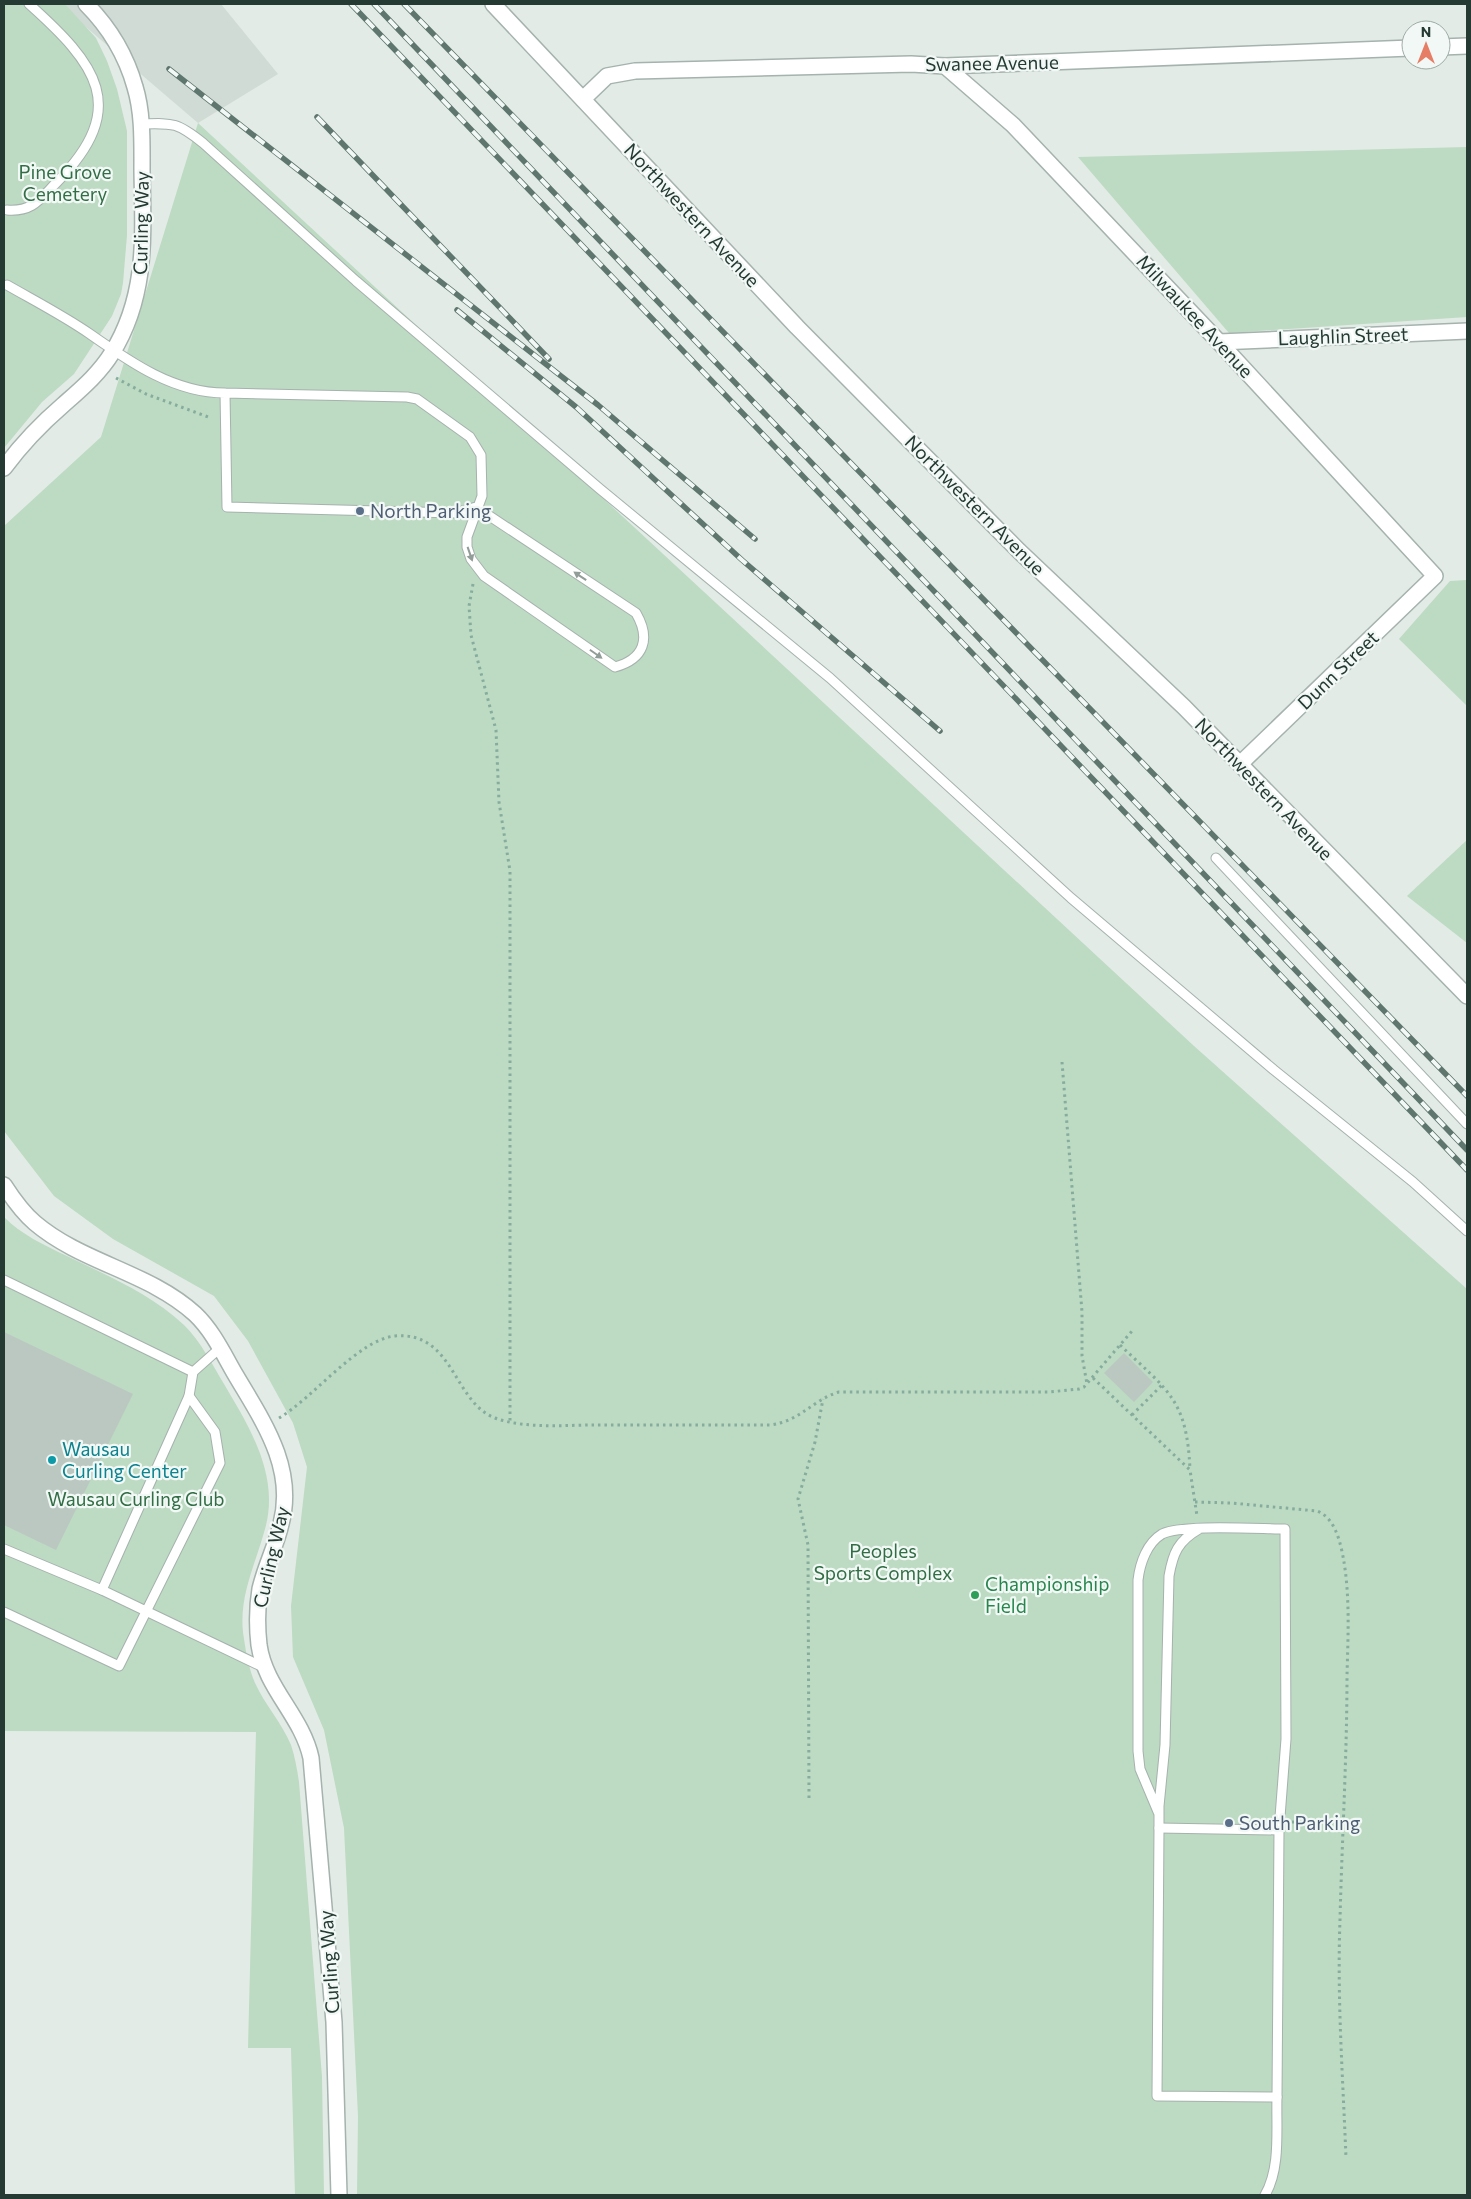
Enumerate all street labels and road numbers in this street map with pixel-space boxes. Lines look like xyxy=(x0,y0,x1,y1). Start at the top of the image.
street label: Swanee Avenue xyxy=(925,50,1059,75)
street label: Northwestern Avenue xyxy=(620,138,765,291)
street label: Curling Way xyxy=(128,171,153,275)
street label: Milwaukee Avenue xyxy=(1132,249,1258,382)
street label: Laughlin Street xyxy=(1277,322,1409,349)
street label: Northwestern Avenue xyxy=(901,430,1050,579)
street label: Dunn Street xyxy=(1292,625,1383,714)
street label: Northwestern Avenue xyxy=(1191,713,1338,864)
street label: Curling Way xyxy=(248,1504,293,1610)
street label: Curling Way xyxy=(313,1909,344,2015)

